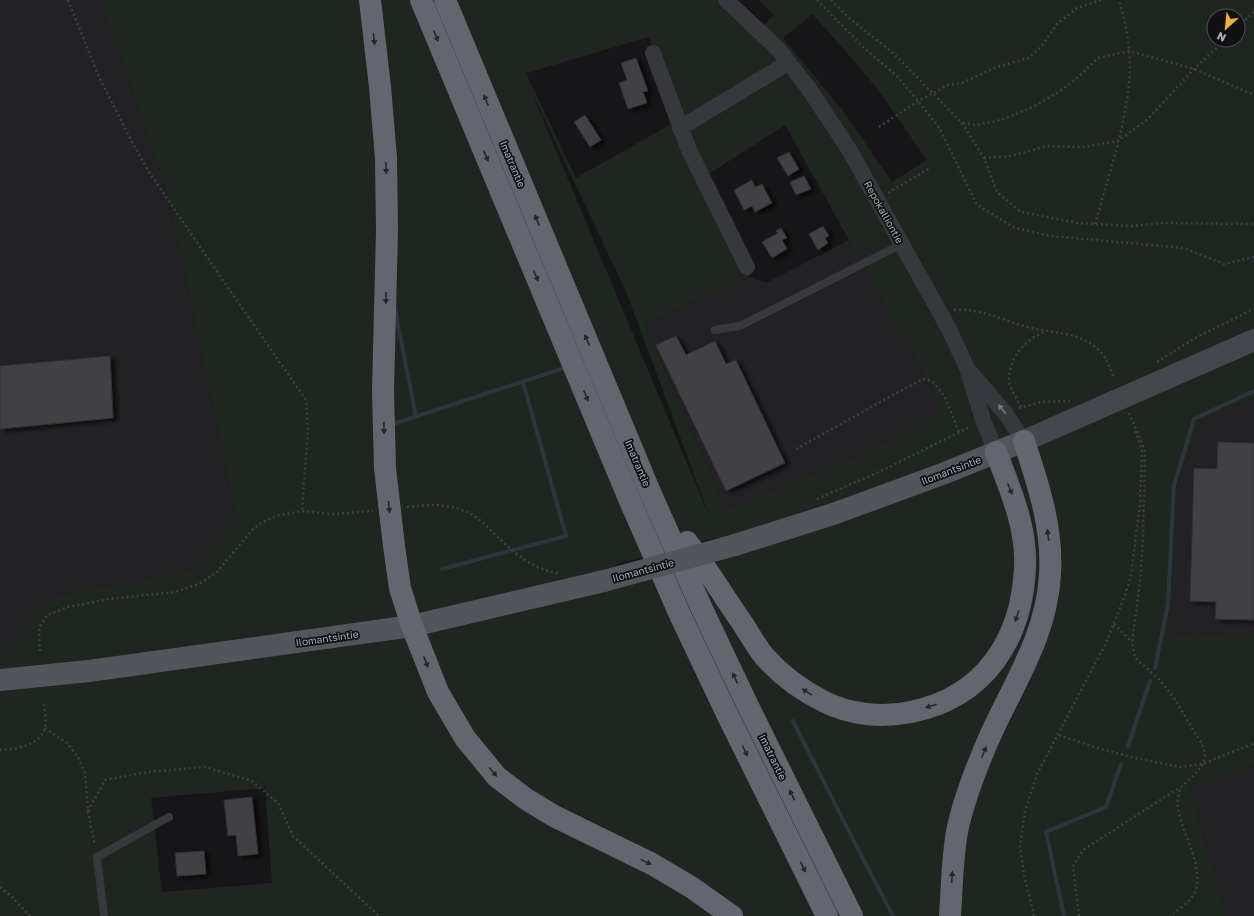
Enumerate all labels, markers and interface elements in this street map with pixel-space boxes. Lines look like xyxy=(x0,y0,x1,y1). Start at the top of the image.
north arrow xyxy=(1206,8,1246,48)
one-way arrow xyxy=(432,30,439,42)
text: N xyxy=(1215,30,1228,45)
one-way arrow xyxy=(371,33,378,45)
one-way arrow xyxy=(483,94,489,106)
street label: Imatrantie xyxy=(498,139,528,189)
one-way arrow xyxy=(482,150,489,162)
one-way arrow xyxy=(383,162,389,175)
street label: Repokalliontie xyxy=(862,179,906,245)
one-way arrow xyxy=(533,214,539,226)
one-way arrow xyxy=(532,270,539,282)
one-way arrow xyxy=(383,292,389,305)
one-way arrow xyxy=(583,334,589,346)
one-way arrow xyxy=(582,390,589,402)
one-way arrow xyxy=(997,404,1006,415)
one-way arrow xyxy=(381,422,387,435)
street label: Imatrantie xyxy=(623,438,653,488)
street label: Ilomantsintie xyxy=(919,453,983,487)
one-way arrow xyxy=(1008,483,1014,495)
one-way arrow xyxy=(386,501,392,513)
one-way arrow xyxy=(1045,529,1051,541)
street label: Ilomantsintie xyxy=(611,556,675,584)
one-way arrow xyxy=(1014,610,1020,622)
street label: Ilomantsintie xyxy=(295,628,359,648)
one-way arrow xyxy=(424,656,430,668)
one-way arrow xyxy=(732,672,738,684)
one-way arrow xyxy=(801,688,813,695)
one-way arrow xyxy=(925,703,937,709)
street label: Imatrantie xyxy=(757,732,789,782)
one-way arrow xyxy=(742,745,748,757)
one-way arrow xyxy=(981,745,987,757)
one-way arrow xyxy=(489,767,498,778)
one-way arrow xyxy=(789,789,795,801)
one-way arrow xyxy=(640,858,652,865)
one-way arrow xyxy=(800,862,806,873)
one-way arrow xyxy=(949,871,956,883)

